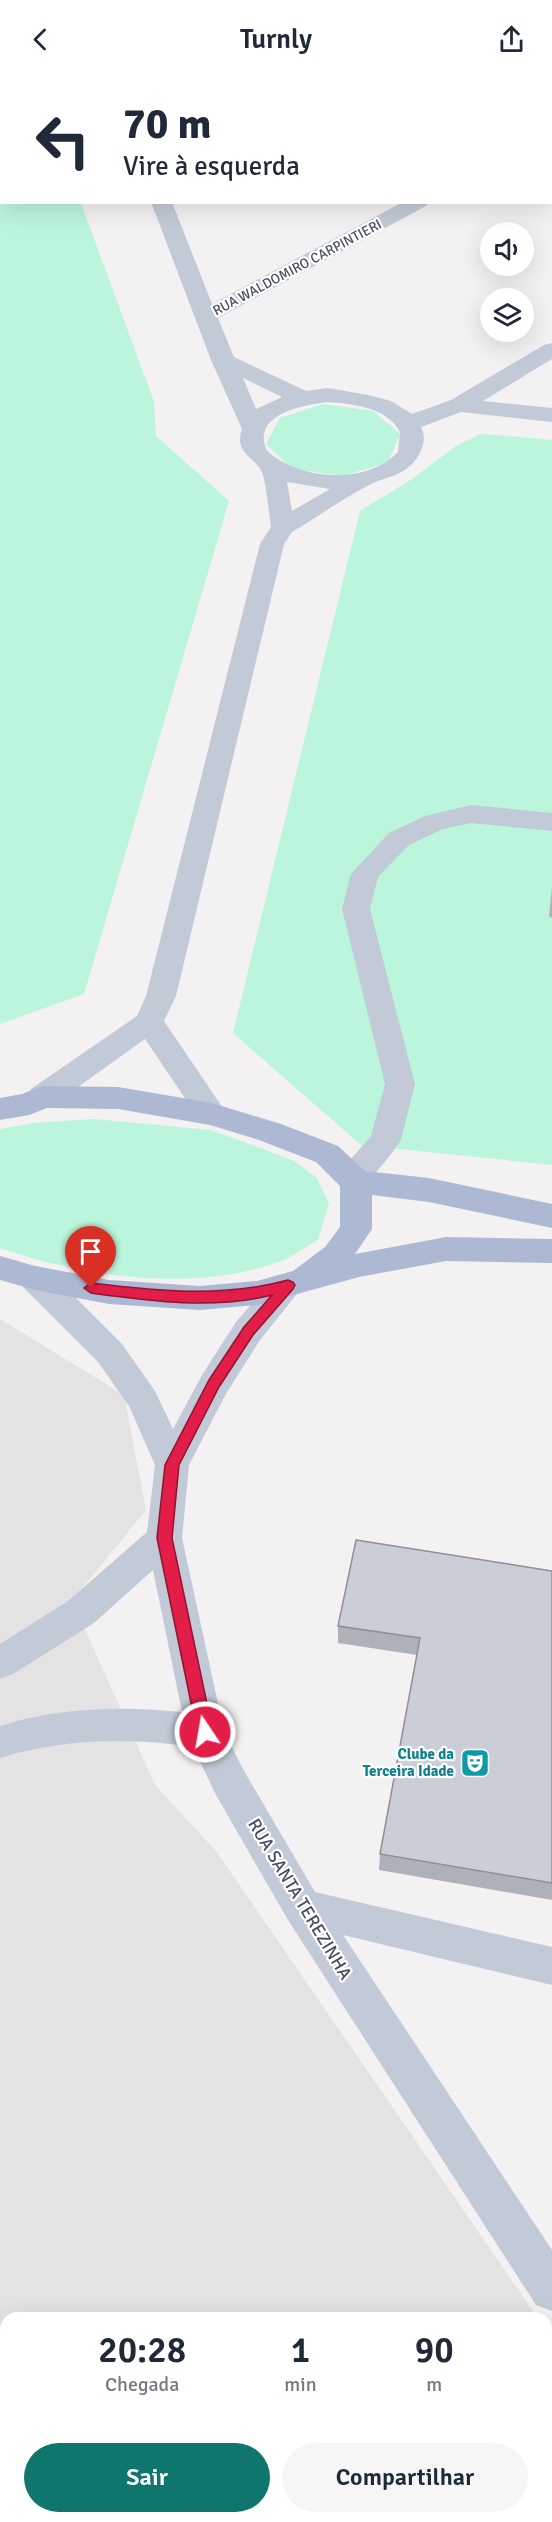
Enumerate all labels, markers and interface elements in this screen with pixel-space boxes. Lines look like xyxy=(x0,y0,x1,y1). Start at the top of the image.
icon: back xyxy=(24,23,57,56)
text: Turnly xyxy=(240,23,312,56)
icon: share xyxy=(495,23,528,56)
text: 70 m xyxy=(123,99,212,150)
icon: left xyxy=(24,102,102,180)
text: Vire à esquerda xyxy=(123,150,300,183)
street label: RUA WALDOMIRO CARPINTIERI xyxy=(210,216,385,319)
map controls xyxy=(480,222,534,342)
button: sound xyxy=(480,222,534,276)
button: layers xyxy=(480,288,534,342)
pin xyxy=(65,1226,116,1288)
icon: arrive xyxy=(74,1235,107,1268)
position arrow xyxy=(173,1700,237,1764)
place label: Clube da Terceira Idade xyxy=(363,1745,454,1780)
theatre icon: Clube da Terceira Idade xyxy=(459,1747,491,1779)
street label: RUA SANTA TEREZINHA xyxy=(243,1814,357,1984)
text: 20:28 xyxy=(98,2328,186,2373)
text: 1 xyxy=(291,2328,310,2373)
text: 90 xyxy=(415,2328,454,2373)
text: Chegada xyxy=(105,2372,179,2397)
text: min xyxy=(284,2372,317,2397)
text: m xyxy=(426,2372,442,2397)
button: Sair xyxy=(24,2443,270,2512)
button: Compartilhar xyxy=(282,2443,528,2512)

